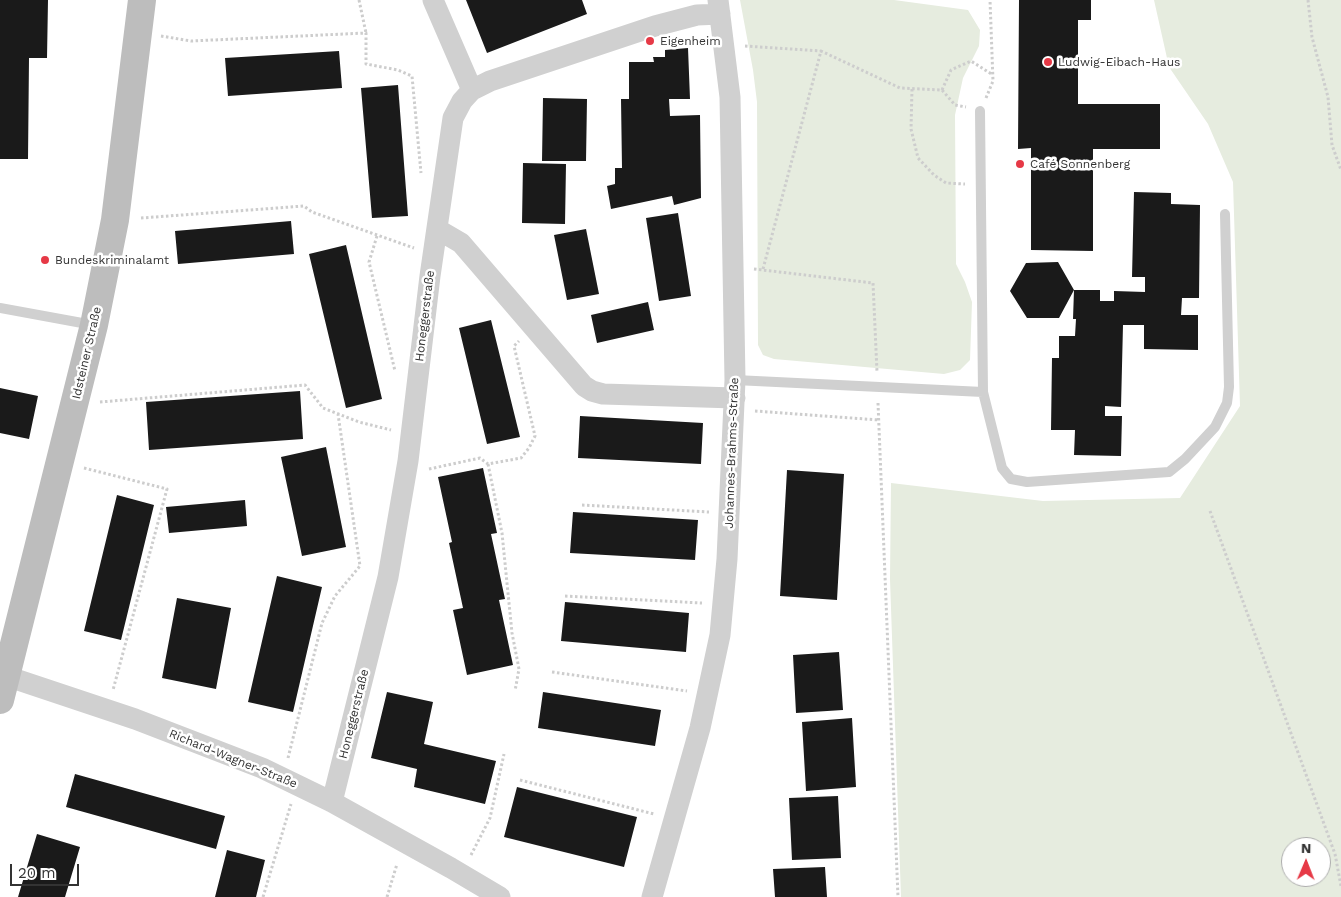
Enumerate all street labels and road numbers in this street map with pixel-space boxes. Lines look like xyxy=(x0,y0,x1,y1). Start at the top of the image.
street label: Honeggerstraße xyxy=(412,270,438,362)
street label: Idsteiner Straße xyxy=(69,305,105,401)
street label: Johannes-Brahms-Straße xyxy=(722,377,742,529)
street label: Honeggerstraße xyxy=(336,668,372,760)
street label: Richard-Wagner-Straße xyxy=(167,727,299,791)

